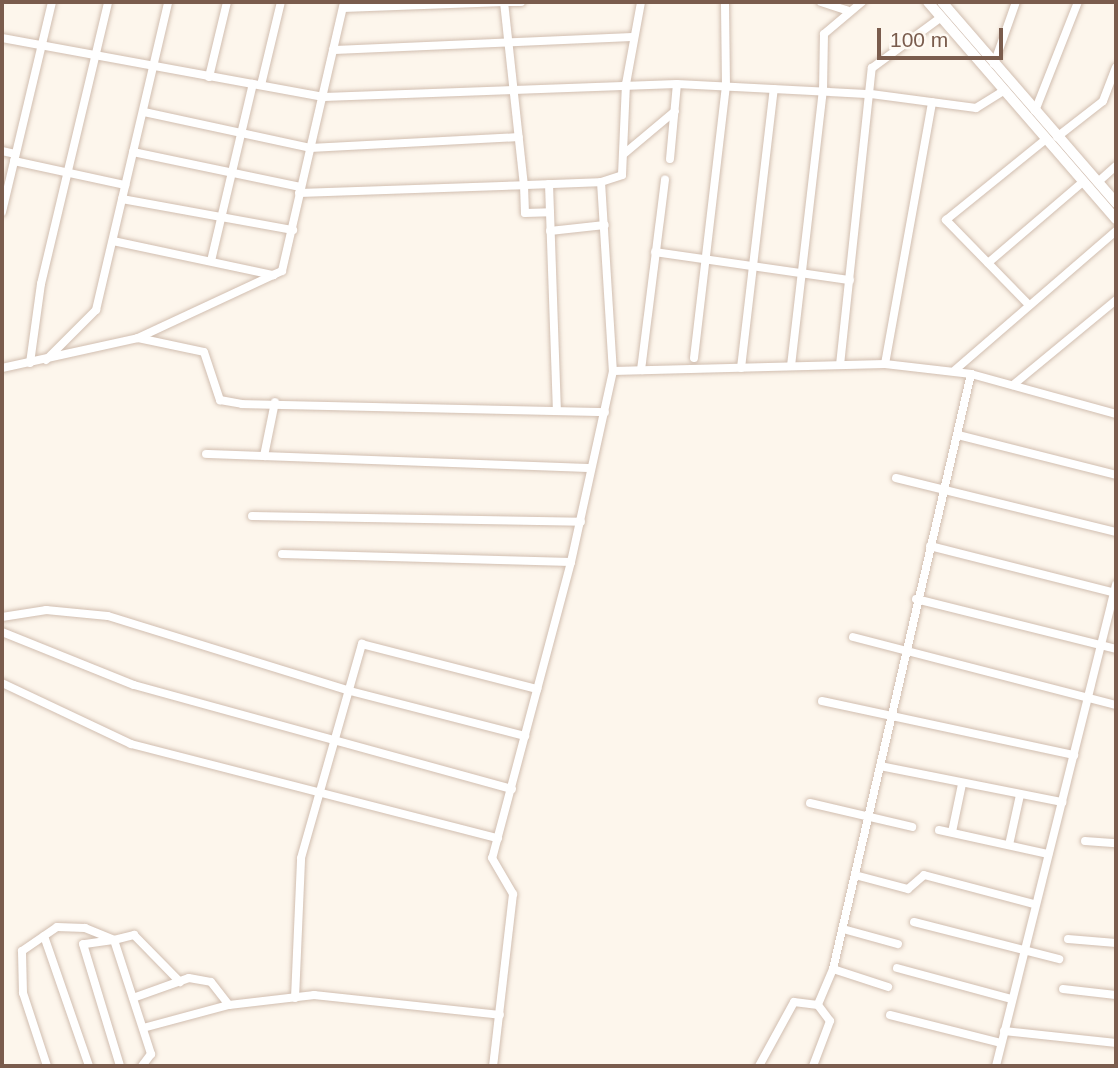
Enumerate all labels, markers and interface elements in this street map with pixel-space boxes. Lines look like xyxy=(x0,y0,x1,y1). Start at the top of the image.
scale bar xyxy=(880,14,1006,58)
text: 100 m xyxy=(890,28,948,51)

